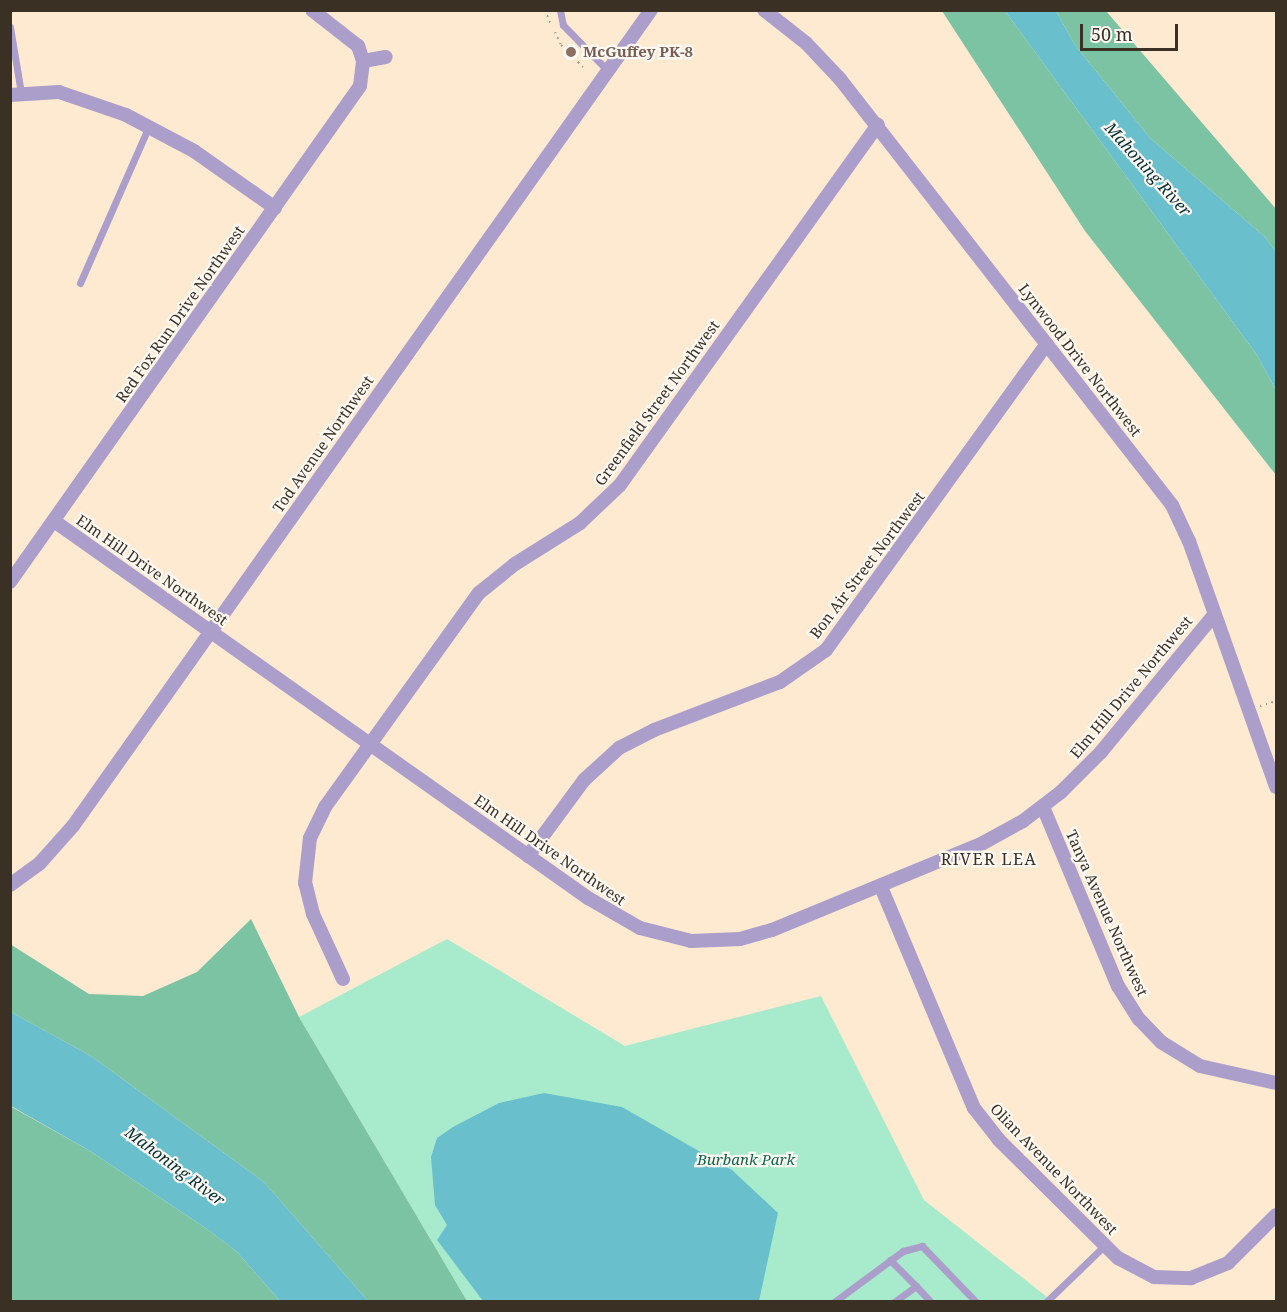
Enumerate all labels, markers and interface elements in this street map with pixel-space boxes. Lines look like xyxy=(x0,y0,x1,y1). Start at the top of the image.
scale bar xyxy=(1083,12,1180,50)
text: 50 m xyxy=(1091,22,1133,46)
place label: McGuffey PK-8 xyxy=(583,43,693,61)
marker: McGuffey PK-8 xyxy=(564,45,578,59)
water label: Mahoning River xyxy=(1101,118,1195,220)
street label: Red Fox Run Drive Northwest xyxy=(112,222,248,406)
street label: Lynwood Drive Northwest xyxy=(1015,280,1145,440)
street label: Greenfield Street Northwest xyxy=(591,317,723,489)
street label: Tod Avenue Northwest xyxy=(269,372,377,516)
street label: Bon Air Street Northwest xyxy=(806,488,928,642)
street label: Elm Hill Drive Northwest xyxy=(73,511,231,629)
street label: Elm Hill Drive Northwest xyxy=(1066,612,1196,762)
street label: Elm Hill Drive Northwest xyxy=(471,791,629,909)
street label: Tanya Avenue Northwest xyxy=(1062,827,1152,999)
district label: RIVER LEA xyxy=(941,849,1037,869)
street label: Olian Avenue Northwest xyxy=(987,1100,1121,1238)
water label: Mahoning River xyxy=(121,1122,229,1210)
park label: Burbank Park xyxy=(697,1151,795,1169)

